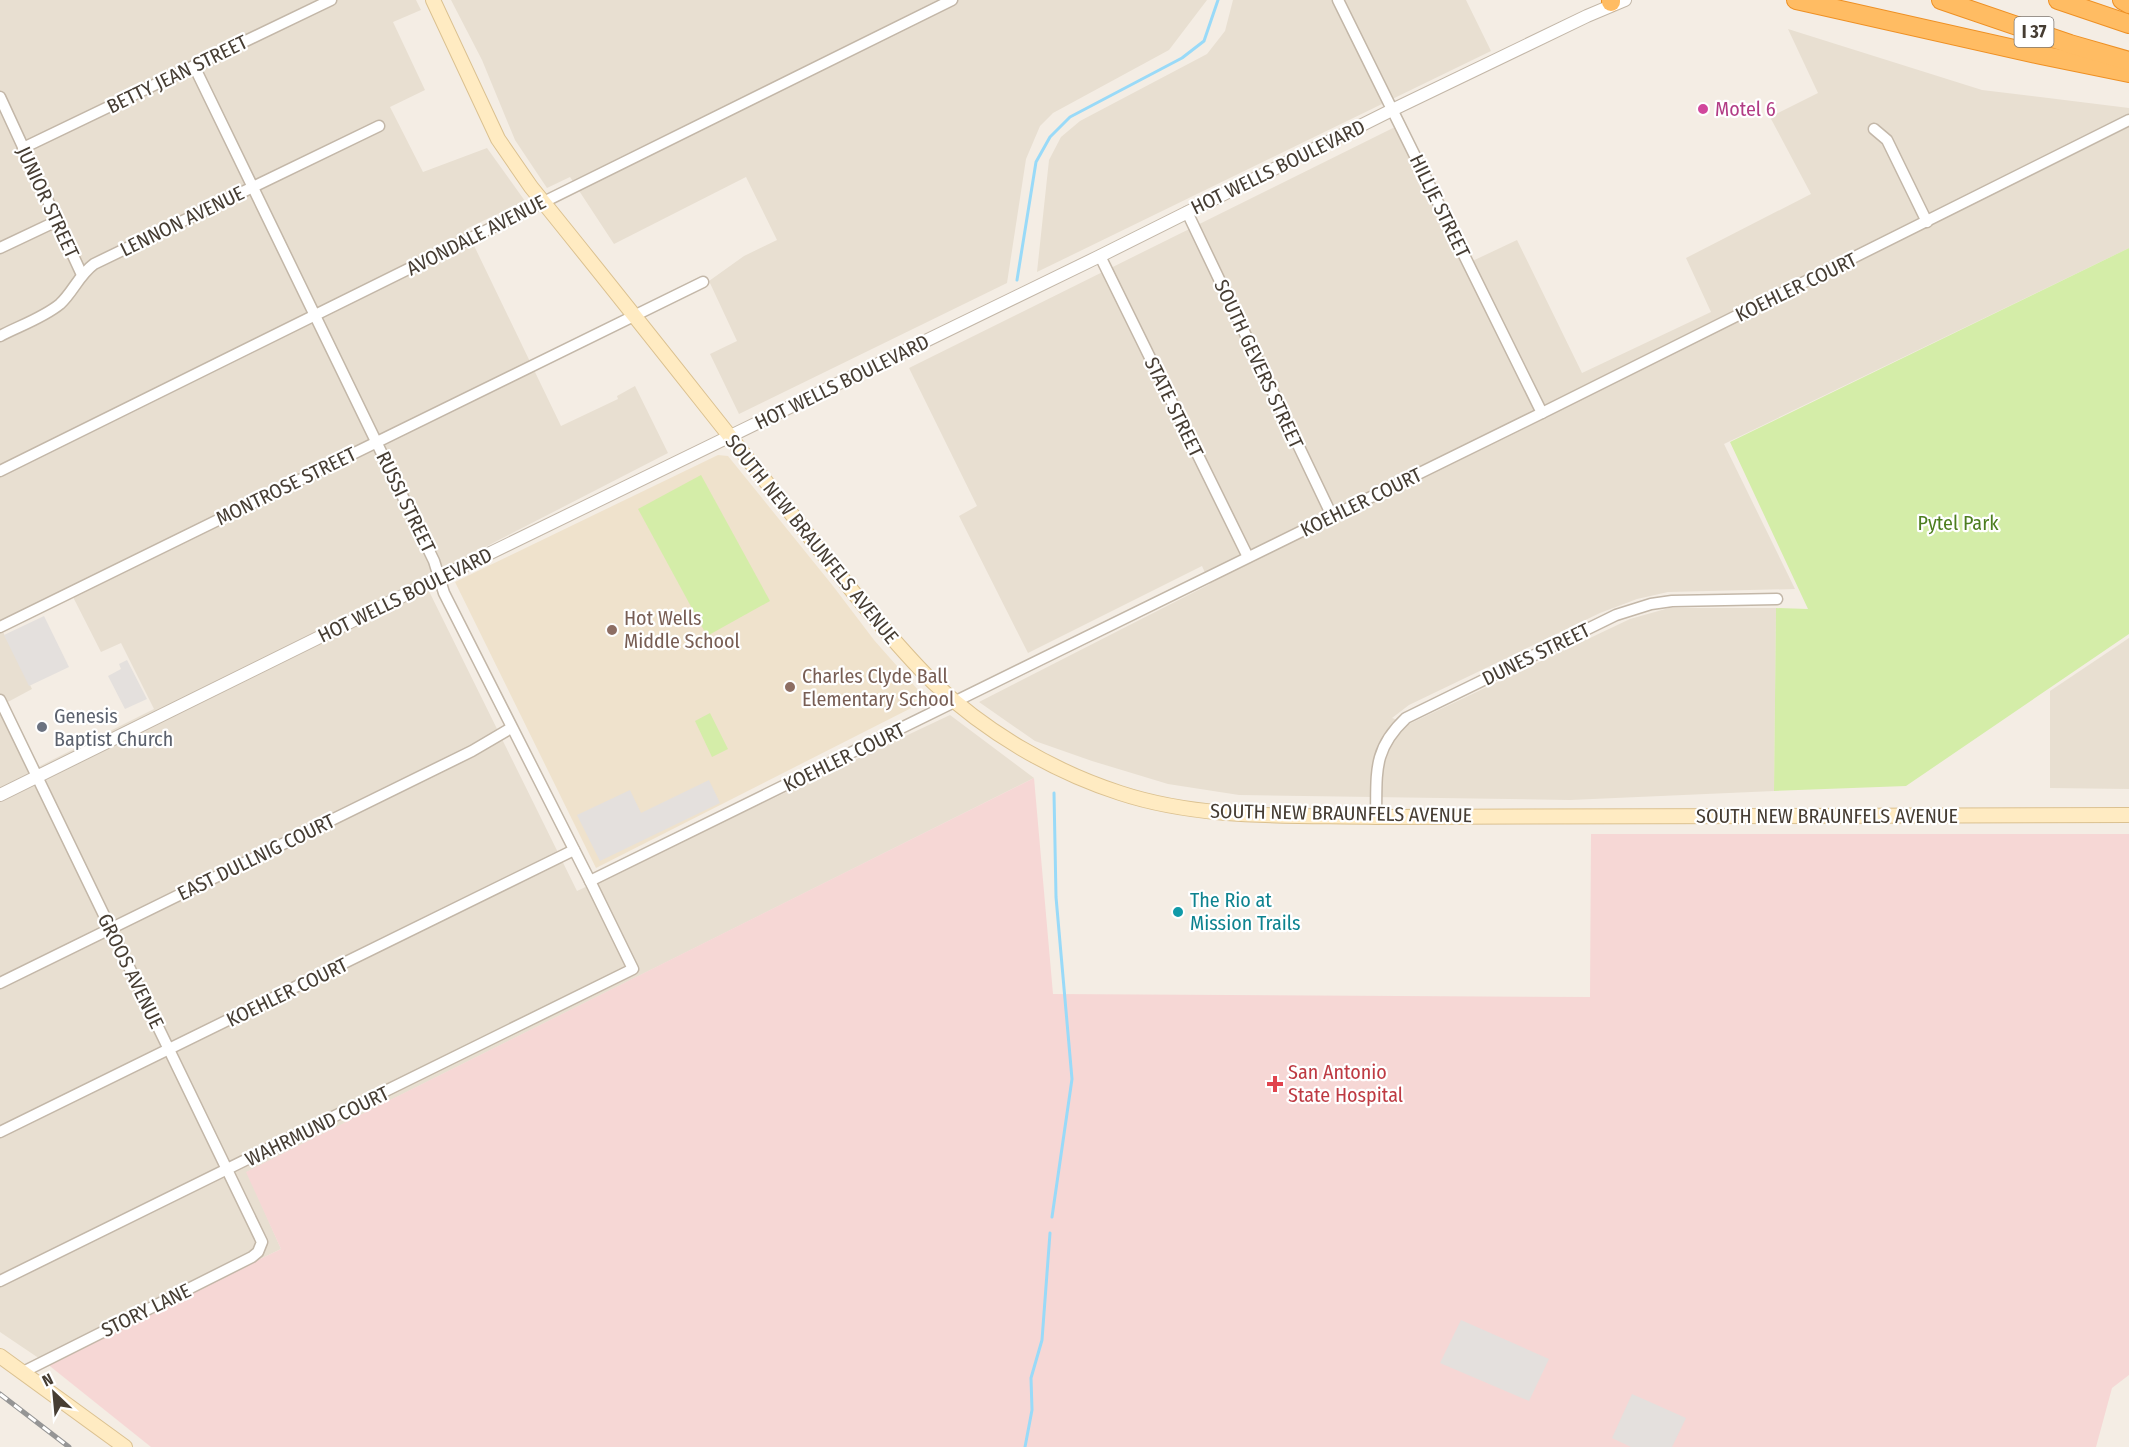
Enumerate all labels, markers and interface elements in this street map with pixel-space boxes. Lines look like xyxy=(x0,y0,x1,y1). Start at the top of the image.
road number: I 37 xyxy=(2014,17,2054,47)
street label: BETTY JEAN STREET xyxy=(103,29,252,118)
place label: Motel 6 xyxy=(1715,97,1776,121)
marker: Motel 6 xyxy=(1696,102,1710,116)
street label: HOT WELLS BOULEVARD xyxy=(1187,114,1369,220)
street label: JUNIOR STREET xyxy=(12,142,85,262)
street label: HILLJE STREET xyxy=(1405,150,1476,262)
street label: LENNON AVENUE xyxy=(116,181,248,261)
street label: AVONDALE AVENUE xyxy=(402,190,550,280)
street label: KOEHLER COURT xyxy=(1731,247,1861,327)
street label: SOUTH GEVERS STREET xyxy=(1209,276,1309,453)
street label: HOT WELLS BOULEVARD xyxy=(751,329,933,435)
street label: STATE STREET xyxy=(1139,353,1209,462)
street label: SOUTH NEW BRAUNFELS AVENUE xyxy=(720,430,904,648)
street label: MONTROSE STREET xyxy=(212,441,361,530)
street label: RUSSI STREET xyxy=(371,447,441,557)
street label: KOEHLER COURT xyxy=(1296,462,1426,542)
park label: Pytel Park xyxy=(1918,511,1999,535)
street label: HOT WELLS BOULEVARD xyxy=(314,542,496,648)
place label: Hot Wells Middle School xyxy=(624,606,740,653)
street label: DUNES STREET xyxy=(1478,617,1594,690)
marker: Hot Wells Middle School xyxy=(605,623,619,637)
place label: Charles Clyde Ball Elementary School xyxy=(802,664,954,711)
marker: Charles Clyde Ball Elementary School xyxy=(783,680,797,694)
place label: Genesis Baptist Church xyxy=(54,704,173,751)
street label: KOEHLER COURT xyxy=(779,717,909,797)
marker: Genesis Baptist Church xyxy=(35,720,49,734)
street label: SOUTH NEW BRAUNFELS AVENUE xyxy=(1210,799,1472,827)
street label: SOUTH NEW BRAUNFELS AVENUE xyxy=(1696,804,1958,828)
street label: EAST DULLNIG COURT xyxy=(174,808,339,905)
place label: The Rio at Mission Trails xyxy=(1190,888,1301,935)
marker: The Rio at Mission Trails xyxy=(1171,905,1185,919)
street label: GROOS AVENUE xyxy=(93,910,169,1032)
street label: KOEHLER COURT xyxy=(222,952,352,1032)
place label: San Antonio State Hospital xyxy=(1288,1060,1403,1107)
marker: San Antonio State Hospital xyxy=(1266,1075,1284,1093)
street label: WAHRMUND COURT xyxy=(241,1081,393,1171)
street label: STORY LANE xyxy=(97,1278,195,1342)
north arrow xyxy=(24,1363,84,1423)
text: N xyxy=(39,1369,56,1391)

